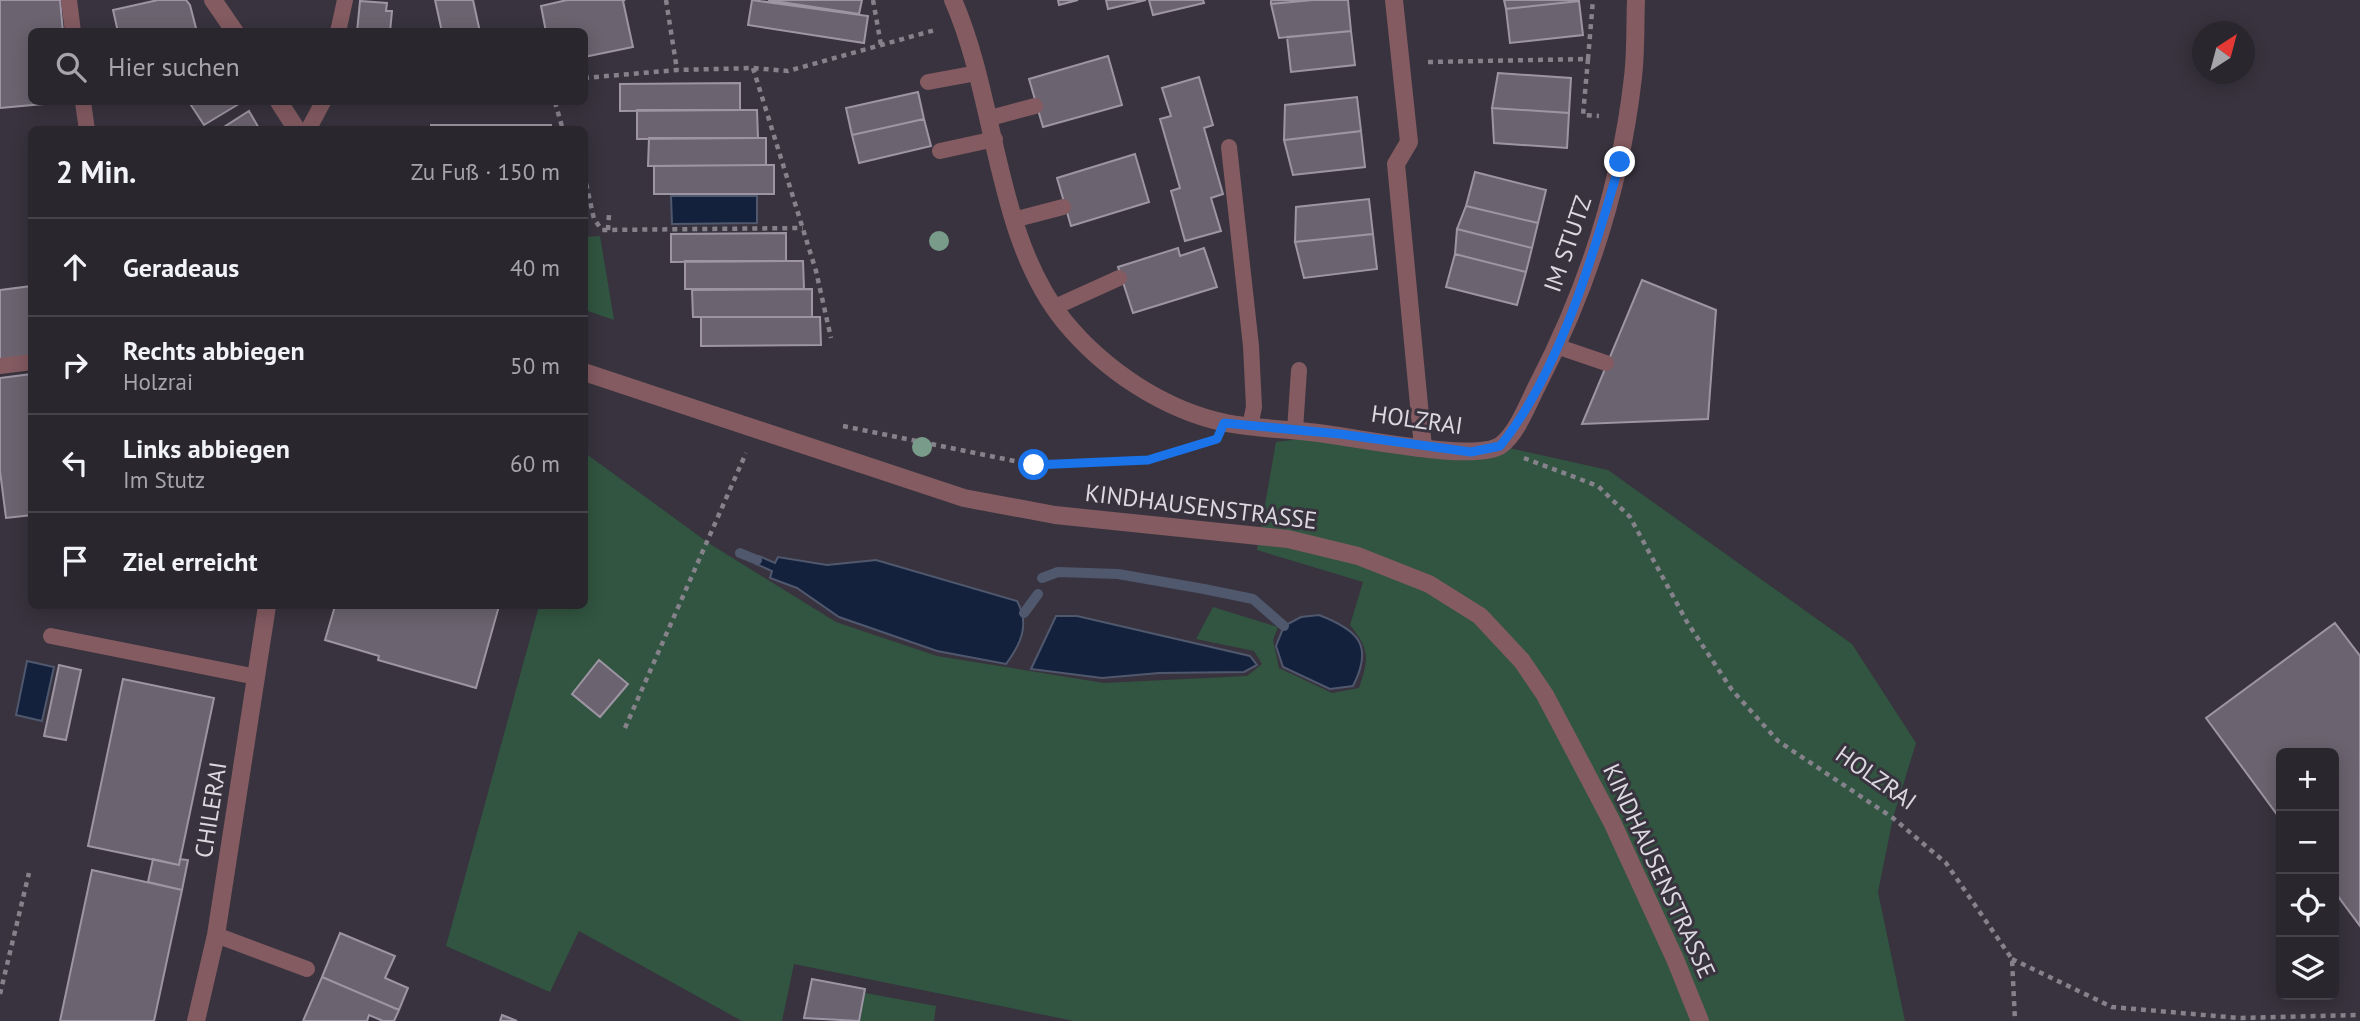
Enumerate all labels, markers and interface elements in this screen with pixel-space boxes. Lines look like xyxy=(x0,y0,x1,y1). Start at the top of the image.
north arrow xyxy=(2192,21,2255,84)
search box xyxy=(28,28,588,105)
icon: search xyxy=(52,48,90,86)
text: Hier suchen xyxy=(108,50,240,83)
route end xyxy=(1604,146,1635,177)
text: 2 Min. xyxy=(56,152,136,191)
text: Zu Fuß · 150 m xyxy=(411,157,560,186)
street label: IM STUTZ xyxy=(1537,192,1598,296)
icon: ahead xyxy=(56,248,94,286)
text: Geradeaus xyxy=(123,251,239,284)
text: 40 m xyxy=(510,253,560,282)
text: Rechts abbiegen xyxy=(123,334,305,367)
icon: right xyxy=(56,346,94,384)
text: 50 m xyxy=(510,351,560,380)
text: Holzrai xyxy=(123,367,193,396)
street label: HOLZRAI xyxy=(1369,398,1465,441)
text: Links abbiegen xyxy=(123,432,290,465)
icon: left xyxy=(56,444,94,482)
text: 60 m xyxy=(510,449,560,478)
route start xyxy=(1018,449,1049,480)
text: Im Stutz xyxy=(123,465,205,494)
street label: KINDHAUSENSTRASSE xyxy=(1083,477,1319,536)
icon: arrive xyxy=(56,542,94,580)
text: Ziel erreicht xyxy=(123,545,258,578)
street label: HOLZRAI xyxy=(1830,739,1923,817)
map controls xyxy=(2276,748,2339,1000)
button: + xyxy=(2276,748,2339,811)
street label: KINDHAUSENSTRASSE xyxy=(1596,759,1723,983)
street label: CHILERAI xyxy=(188,760,233,860)
button: − xyxy=(2276,811,2339,874)
button: locate xyxy=(2276,874,2339,937)
button: layers xyxy=(2276,937,2339,1000)

